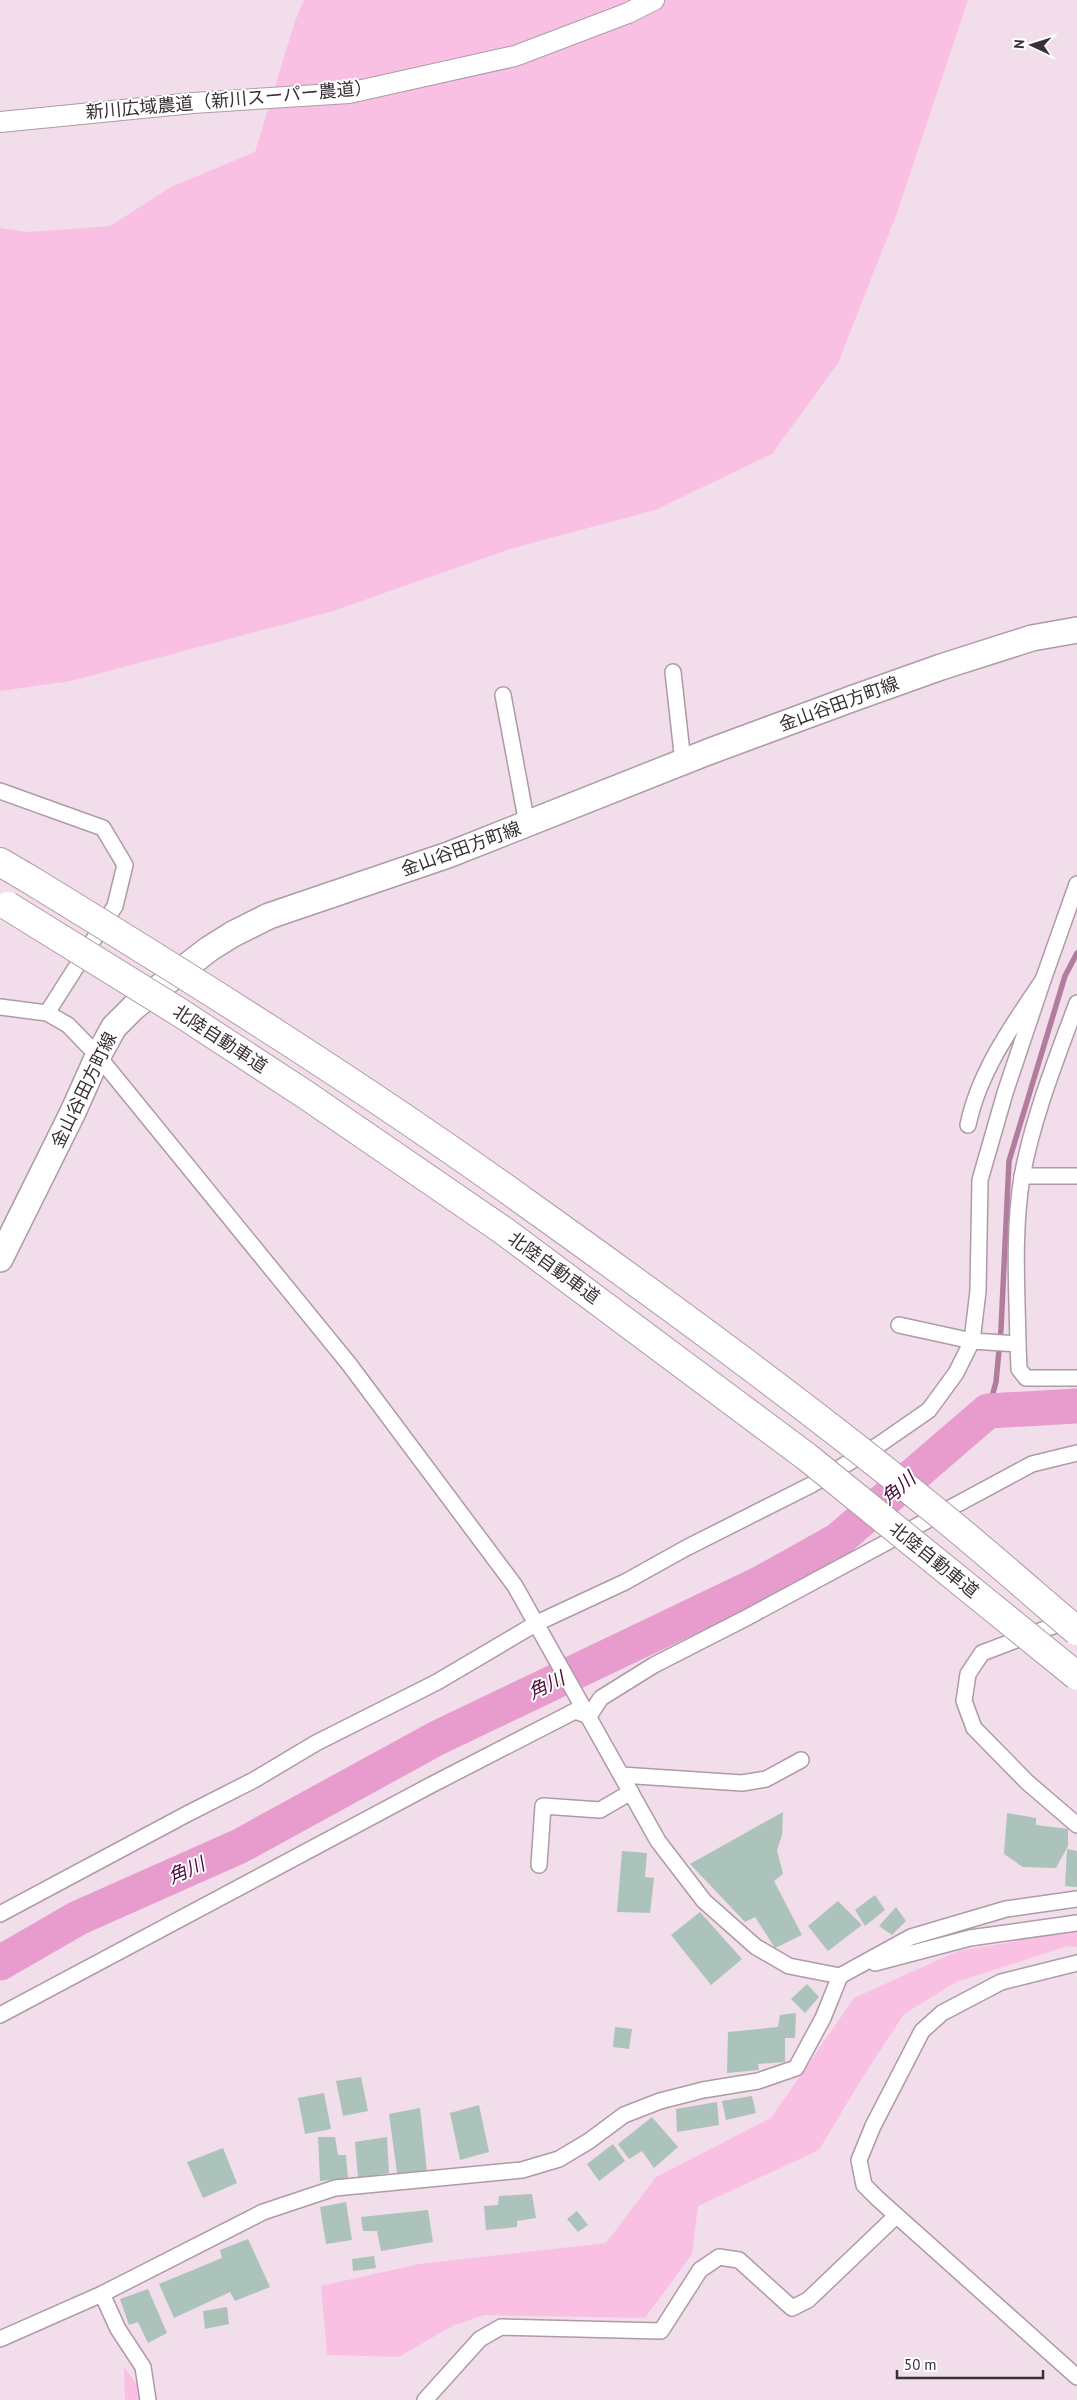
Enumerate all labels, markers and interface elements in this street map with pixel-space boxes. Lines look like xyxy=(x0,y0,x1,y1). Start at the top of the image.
north arrow xyxy=(1007,20,1057,70)
text: N xyxy=(1010,39,1028,49)
street label: 新川広域農道（新川スーパー農道） xyxy=(85,76,373,124)
street label: 金山谷田方町線 xyxy=(776,671,902,736)
street label: 金山谷田方町線 xyxy=(398,816,524,881)
street label: 北陸自動車道 xyxy=(169,1000,272,1078)
street label: 金山谷田方町線 xyxy=(46,1028,122,1151)
street label: 北陸自動車道 xyxy=(504,1227,605,1309)
water label: 角川 xyxy=(876,1465,922,1510)
street label: 北陸自動車道 xyxy=(885,1517,984,1603)
water label: 角川 xyxy=(524,1665,570,1704)
water label: 角川 xyxy=(164,1850,210,1889)
scale bar xyxy=(897,2348,1043,2380)
text: 50 m xyxy=(904,2355,937,2374)

